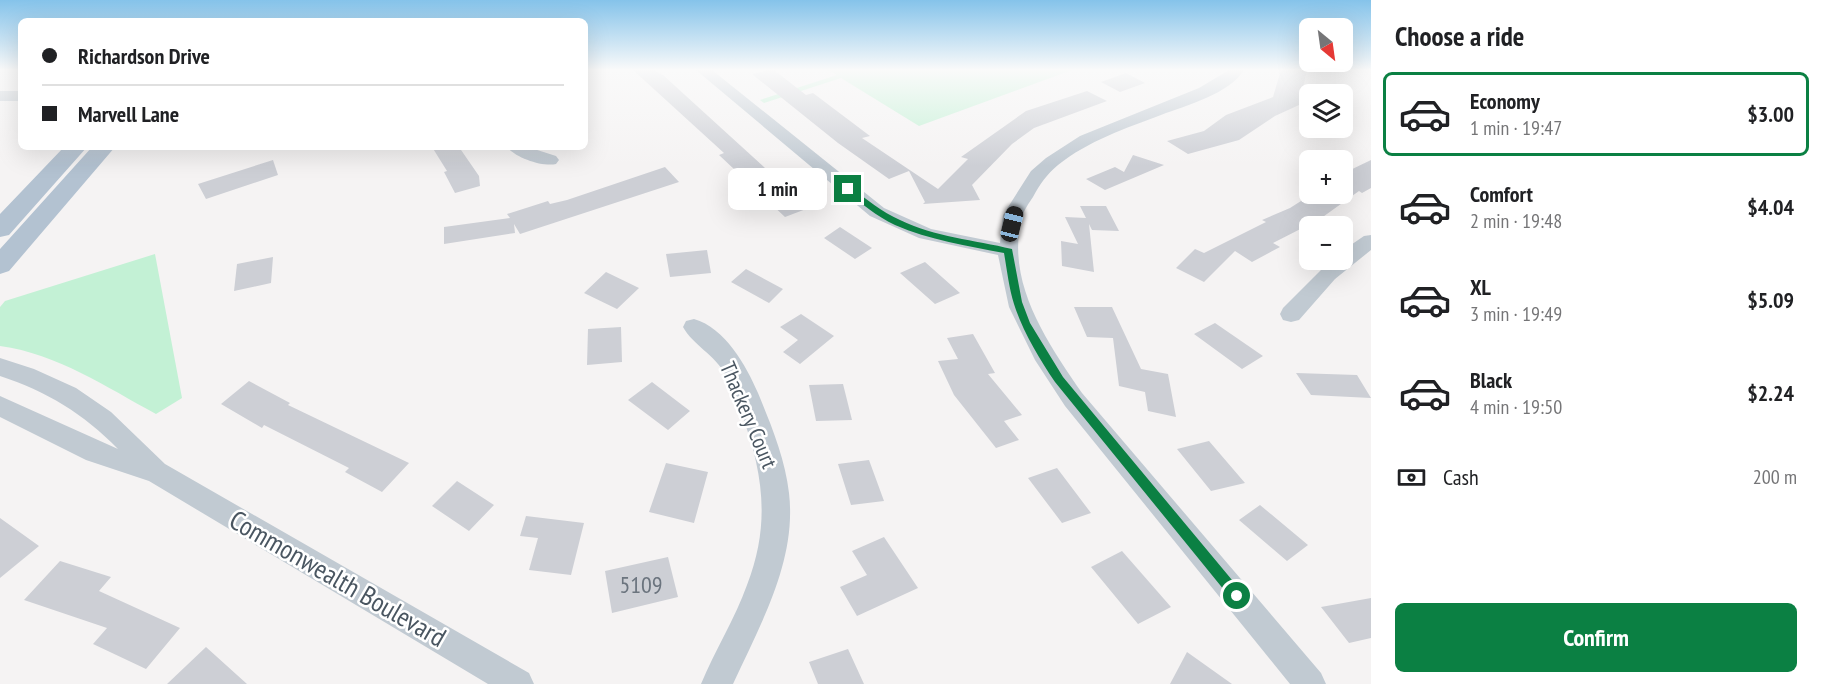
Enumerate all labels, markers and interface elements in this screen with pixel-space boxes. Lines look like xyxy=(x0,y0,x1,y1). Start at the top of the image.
north arrow xyxy=(1299,18,1353,72)
map controls xyxy=(1299,18,1353,270)
text: Choose a ride xyxy=(1395,19,1524,53)
text: Richardson Drive xyxy=(78,42,210,70)
button: layers xyxy=(1299,84,1353,138)
icon: car xyxy=(1398,87,1452,141)
text: Economy xyxy=(1470,87,1540,115)
text: Marvell Lane xyxy=(78,100,179,128)
text: $3.00 xyxy=(1747,100,1794,128)
text: 1 min · 19:47 xyxy=(1470,115,1562,141)
button: + xyxy=(1299,150,1353,204)
callout: 1 min xyxy=(728,168,827,210)
route end xyxy=(834,175,861,202)
text: 1 min xyxy=(757,176,798,202)
icon: car xyxy=(1398,180,1452,234)
text: Comfort xyxy=(1470,180,1533,208)
text: $4.04 xyxy=(1747,193,1794,221)
car xyxy=(999,204,1025,244)
text: 2 min · 19:48 xyxy=(1470,208,1562,234)
button: − xyxy=(1299,216,1353,270)
icon: car xyxy=(1398,273,1452,327)
text: XL xyxy=(1470,273,1491,301)
text: $5.09 xyxy=(1747,286,1794,314)
text: 3 min · 19:49 xyxy=(1470,301,1562,327)
street label: Thackery Court xyxy=(714,358,784,472)
icon: car xyxy=(1398,366,1452,420)
text: Black xyxy=(1470,366,1512,394)
text: $2.24 xyxy=(1747,379,1794,407)
text: 4 min · 19:50 xyxy=(1470,394,1562,420)
icon: cash xyxy=(1395,461,1428,494)
text: Cash xyxy=(1443,463,1479,491)
text: 200 m xyxy=(1753,464,1797,490)
street label: Commonwealth Boulevard xyxy=(224,502,452,654)
house number: 5109 xyxy=(619,569,663,600)
route start xyxy=(1223,582,1250,609)
button: Confirm xyxy=(1395,603,1797,672)

